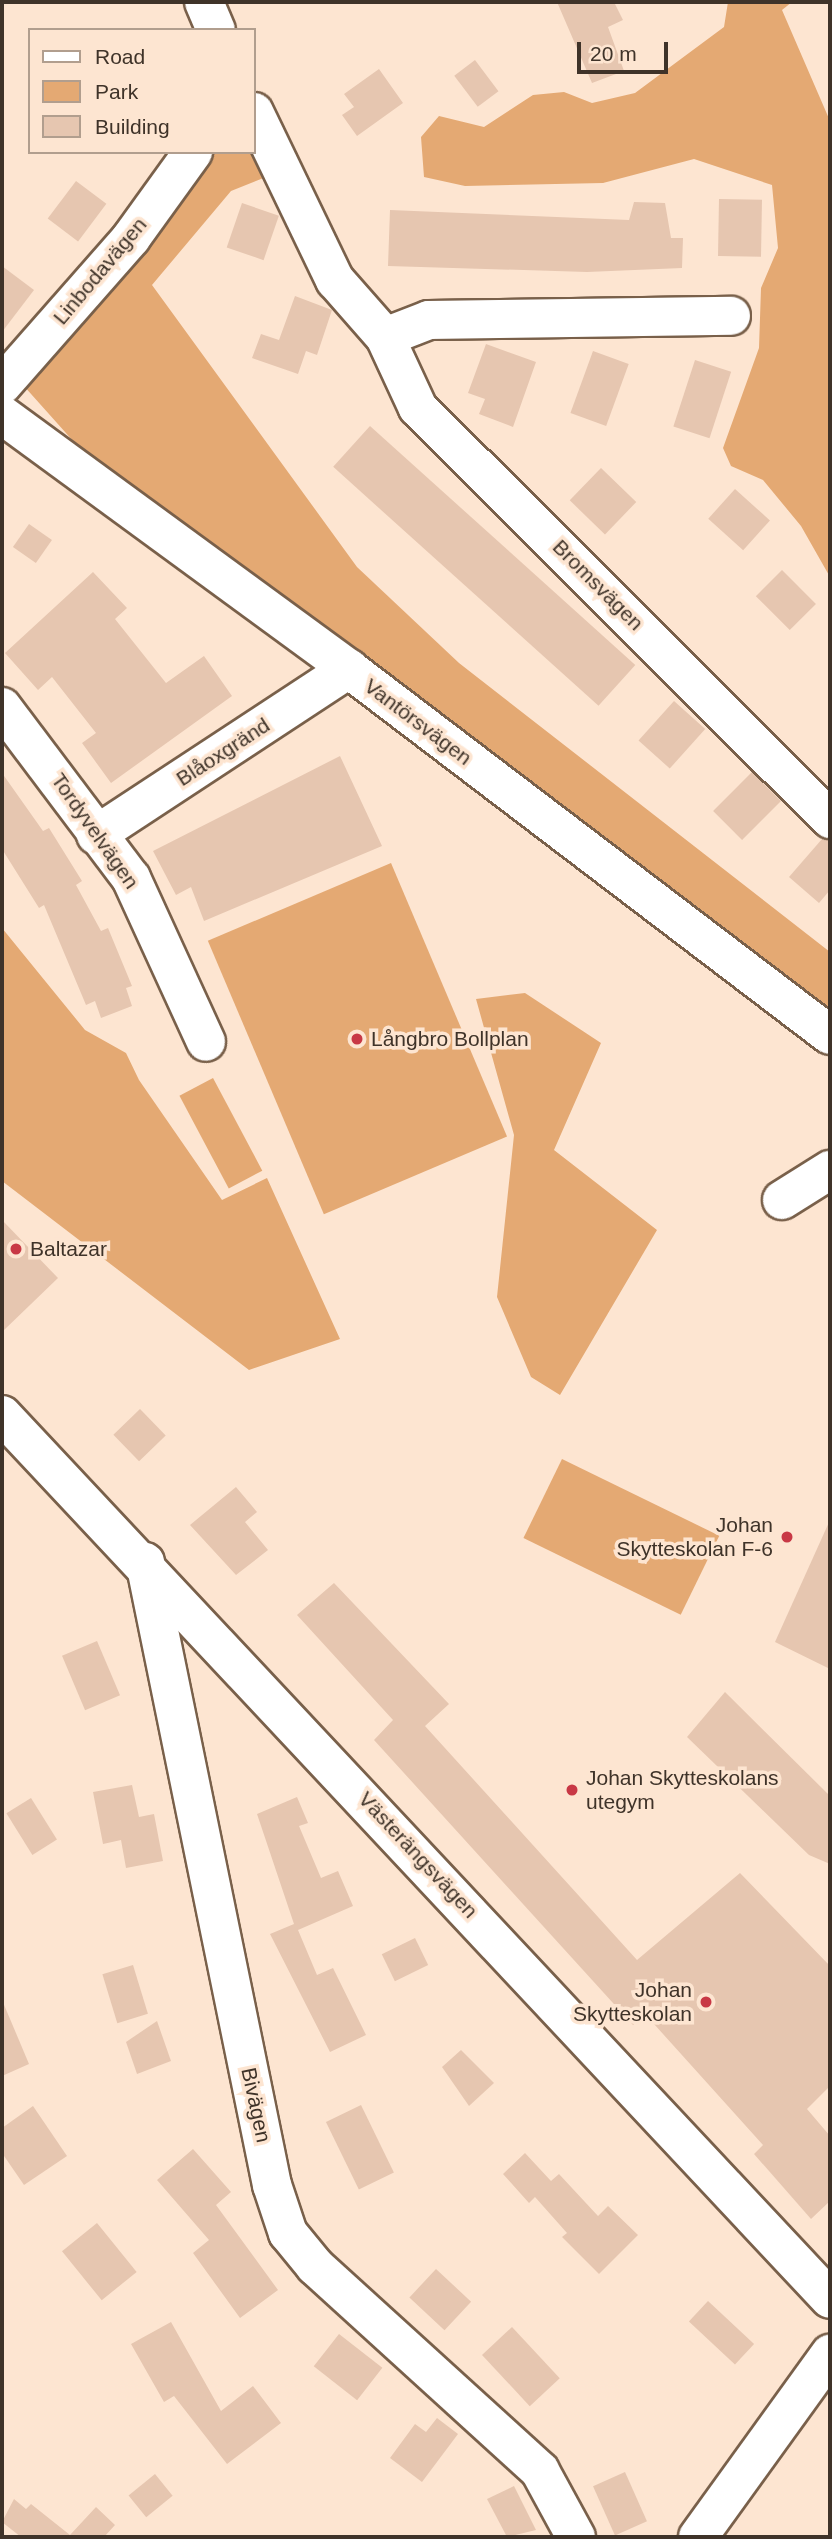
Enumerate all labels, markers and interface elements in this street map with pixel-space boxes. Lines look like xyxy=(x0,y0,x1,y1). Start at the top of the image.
legend xyxy=(28,28,256,154)
scale bar xyxy=(580,28,671,72)
text: 20 m xyxy=(590,42,637,65)
text: Road xyxy=(95,45,145,68)
text: Park xyxy=(95,80,138,103)
text: Building xyxy=(95,115,170,138)
street label: Linbodavägen xyxy=(48,212,152,330)
street label: Bromsvägen xyxy=(547,534,649,636)
street label: Vantörsvägen xyxy=(359,673,477,771)
street label: Blåoxgränd xyxy=(172,713,274,791)
street label: Tordyvelvägen xyxy=(46,768,144,894)
place label: Långbro Bollplan xyxy=(371,1026,529,1052)
marker: Långbro Bollplan xyxy=(349,1031,365,1047)
place label: Baltazar xyxy=(30,1236,107,1262)
marker: Baltazar xyxy=(8,1241,24,1257)
place label: Johan Skytteskolan F-6 xyxy=(617,1512,773,1562)
marker: Johan Skytteskolan F-6 xyxy=(779,1529,795,1545)
place label: Johan Skytteskolans utegym xyxy=(586,1765,779,1815)
marker: Johan Skytteskolans utegym xyxy=(564,1782,580,1798)
street label: Västerängsvägen xyxy=(353,1787,483,1923)
place label: Johan Skytteskolan xyxy=(573,1977,692,2027)
marker: Johan Skytteskolan xyxy=(698,1994,714,2010)
street label: Bivägen xyxy=(236,2065,276,2145)

